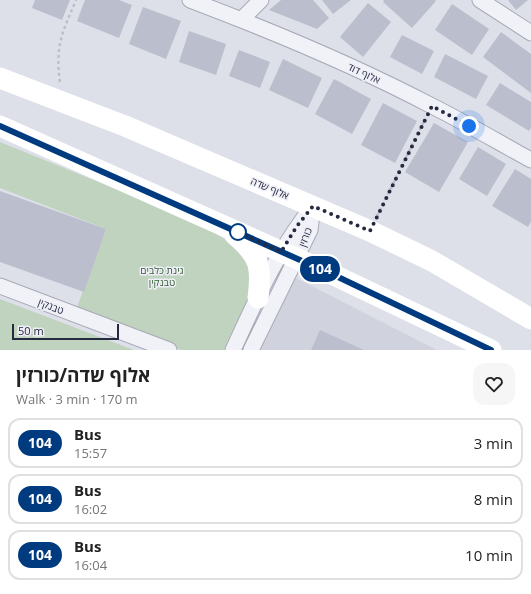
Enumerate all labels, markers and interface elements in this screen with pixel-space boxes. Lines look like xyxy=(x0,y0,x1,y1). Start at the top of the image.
street label: אלוף דוד xyxy=(345,59,383,87)
your location xyxy=(459,116,479,136)
street label: אלוף שדה xyxy=(249,174,291,202)
unlabelled marker xyxy=(229,223,247,241)
street label: כורזין xyxy=(295,225,315,249)
line badge: 104 xyxy=(297,256,343,282)
text: 104 xyxy=(308,259,332,278)
park label: גינת כלבים טבנקין xyxy=(140,263,184,289)
street label: טבנקין xyxy=(36,295,66,317)
scale bar xyxy=(12,322,119,341)
text: 50 m xyxy=(18,323,44,338)
text: אלוף שדה/כורזין xyxy=(16,362,150,388)
button: heart xyxy=(473,363,515,405)
text: Walk · 3 min · 170 m xyxy=(16,390,138,408)
text: Bus xyxy=(74,424,101,444)
text: 104 xyxy=(28,433,52,452)
text: 3 min xyxy=(474,433,513,453)
text: 15:57 xyxy=(74,444,107,462)
text: Bus xyxy=(74,480,101,500)
text: 104 xyxy=(28,489,52,508)
text: 8 min xyxy=(474,489,513,509)
text: 16:02 xyxy=(74,500,107,518)
text: Bus xyxy=(74,536,101,556)
text: 104 xyxy=(28,545,52,564)
text: 10 min xyxy=(465,545,513,565)
text: 16:04 xyxy=(74,556,107,574)

